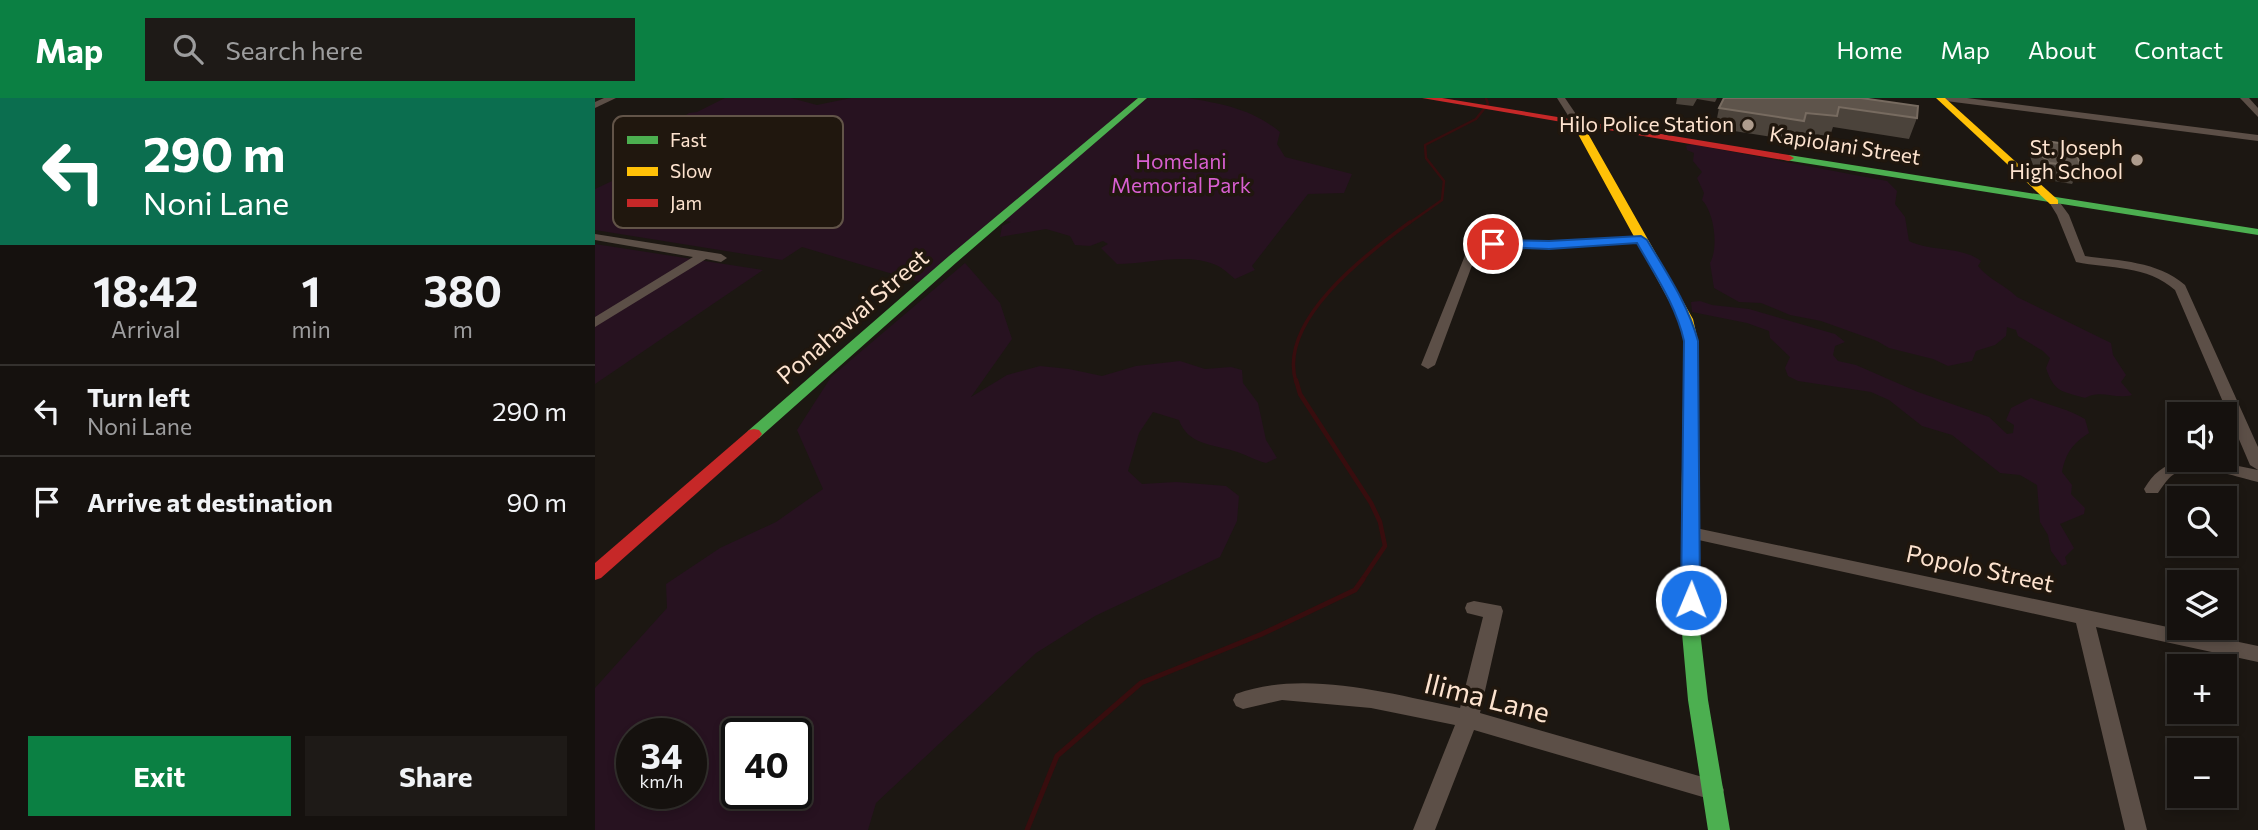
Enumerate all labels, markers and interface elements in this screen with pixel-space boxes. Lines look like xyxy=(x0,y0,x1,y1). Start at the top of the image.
search box xyxy=(145,18,635,81)
text: Map xyxy=(35,29,103,70)
icon: search xyxy=(169,30,207,68)
text: Search here xyxy=(225,34,363,65)
text: Home xyxy=(1837,35,1903,64)
text: Map xyxy=(1941,35,1990,64)
text: About xyxy=(2028,35,2096,64)
text: Contact xyxy=(2134,35,2223,64)
place label: Hilo Police Station xyxy=(1559,111,1734,136)
legend xyxy=(613,116,843,228)
marker: Hilo Police Station xyxy=(1740,117,1756,133)
street label: Kapiolani Street xyxy=(1768,120,1923,169)
text: 290 m xyxy=(143,122,285,182)
icon: left xyxy=(28,126,119,217)
text: Fast xyxy=(670,128,707,151)
place label: St. Joseph High School xyxy=(2009,134,2123,183)
park label: Homelani Memorial Park xyxy=(1111,148,1251,197)
marker: St. Joseph High School xyxy=(2129,152,2145,168)
text: Slow xyxy=(670,159,712,182)
text: Noni Lane xyxy=(143,182,289,222)
text: Jam xyxy=(670,191,702,214)
pin xyxy=(1463,214,1523,274)
icon: arrive xyxy=(1474,225,1512,263)
street label: Ponahawai Street xyxy=(770,242,934,390)
text: 18:42 xyxy=(93,264,198,316)
text: 1 xyxy=(302,264,321,316)
text: 380 xyxy=(424,264,502,316)
text: Arrival xyxy=(111,315,181,343)
text: min xyxy=(291,315,331,343)
text: m xyxy=(453,315,473,343)
text: Turn left xyxy=(87,381,190,412)
icon: left xyxy=(28,392,66,430)
text: 290 m xyxy=(492,395,567,426)
map controls xyxy=(2167,402,2237,808)
button: sound xyxy=(2167,402,2237,472)
text: Noni Lane xyxy=(87,412,192,440)
icon: arrive xyxy=(28,483,66,521)
text: Arrive at destination xyxy=(87,486,333,517)
text: 90 m xyxy=(507,486,567,517)
button: search xyxy=(2167,486,2237,556)
street label: Popolo Street xyxy=(1904,538,2057,597)
position arrow xyxy=(1654,563,1728,637)
button: layers xyxy=(2167,570,2237,640)
button: + xyxy=(2167,654,2237,724)
street label: Ilima Lane xyxy=(1421,665,1553,729)
speed limit sign: 40 xyxy=(721,718,812,809)
text: 34 xyxy=(641,733,682,776)
button: Exit xyxy=(28,736,291,816)
button: Share xyxy=(305,736,567,816)
button: − xyxy=(2167,738,2237,808)
text: km/h xyxy=(640,770,683,792)

